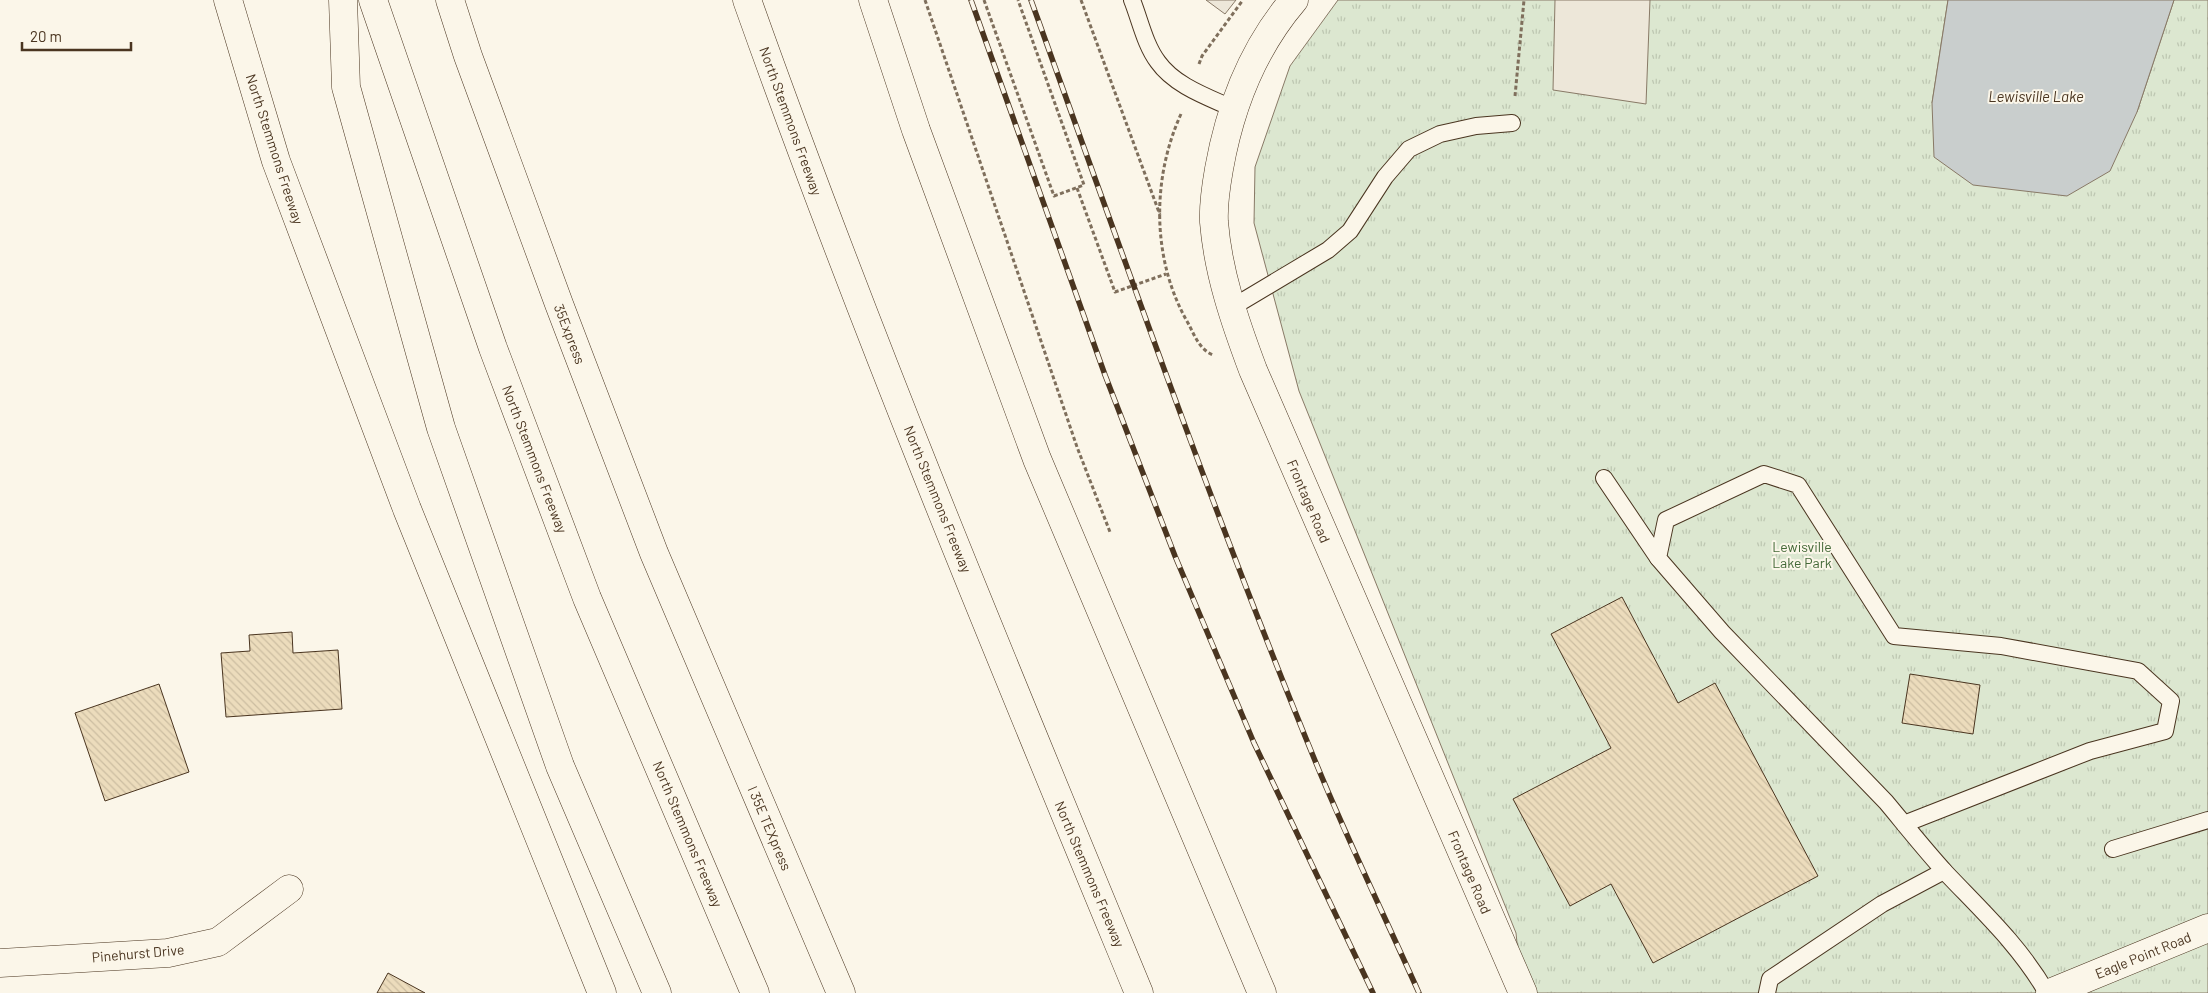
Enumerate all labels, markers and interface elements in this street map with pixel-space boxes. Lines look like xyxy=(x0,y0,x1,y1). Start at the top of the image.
scale bar xyxy=(22,20,131,52)
text: 20 m xyxy=(30,27,62,45)
street label: North Stemmons Freeway xyxy=(756,44,826,198)
street label: North Stemmons Freeway xyxy=(243,72,308,227)
water label: Lewisville Lake xyxy=(1988,87,2084,105)
street label: 35Express xyxy=(551,302,589,367)
street label: North Stemmons Freeway xyxy=(499,383,571,536)
street label: North Stemmons Freeway xyxy=(901,423,976,576)
street label: Frontage Road xyxy=(1284,457,1334,545)
park label: Lewisville Lake Park xyxy=(1772,538,1832,571)
street label: North Stemmons Freeway xyxy=(649,758,727,910)
street label: I 35E TEXpress xyxy=(745,783,796,873)
street label: North Stemmons Freeway xyxy=(1051,798,1129,950)
street label: Frontage Road xyxy=(1445,828,1495,916)
street label: Eagle Point Road xyxy=(2092,928,2194,982)
street label: Pinehurst Drive xyxy=(91,940,185,966)

